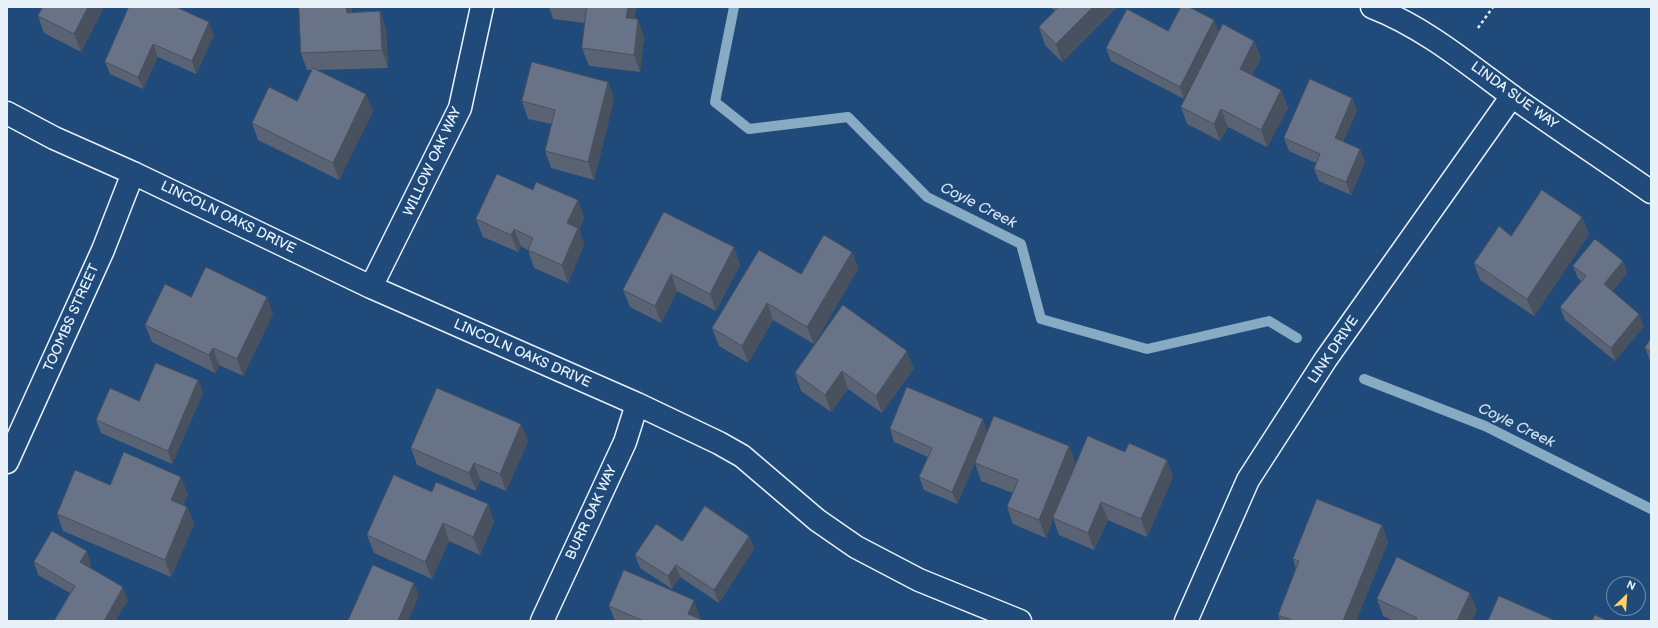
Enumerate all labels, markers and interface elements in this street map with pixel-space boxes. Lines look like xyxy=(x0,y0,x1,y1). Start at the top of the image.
street label: LINDA SUE WAY xyxy=(1467,59,1561,133)
street label: WILLOW OAK WAY xyxy=(400,105,466,219)
street label: LINCOLN OAKS DRIVE xyxy=(158,178,298,258)
water label: Coyle Creek xyxy=(937,179,1019,233)
street label: TOOMBS STREET xyxy=(41,262,103,374)
street label: LINK DRIVE xyxy=(1305,313,1363,387)
street label: LINCOLN OAKS DRIVE xyxy=(451,316,593,392)
water label: Coyle Creek xyxy=(1475,400,1557,452)
street label: BURR OAK WAY xyxy=(563,463,621,563)
north arrow xyxy=(1606,576,1646,616)
text: N xyxy=(1624,578,1637,593)

